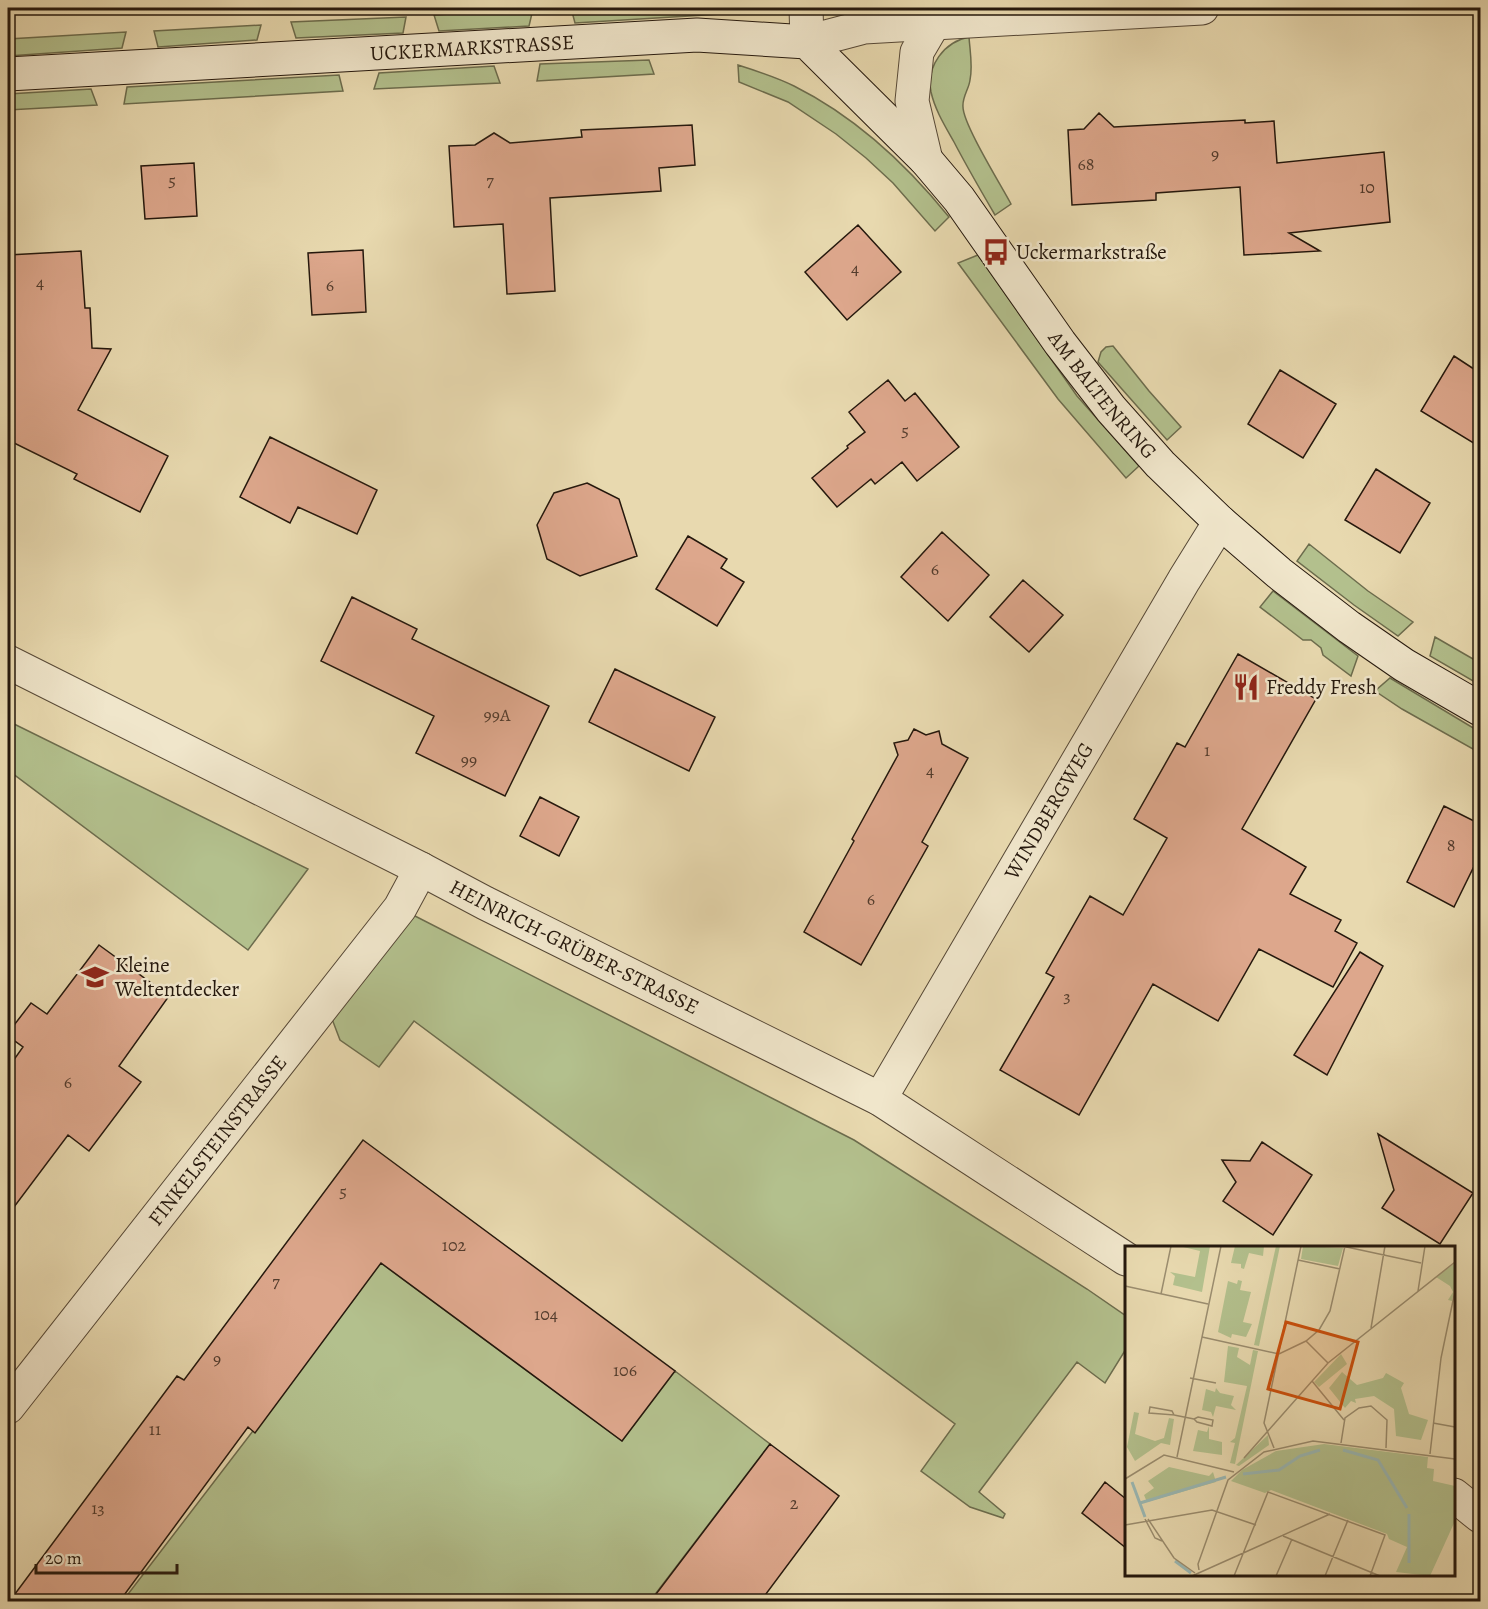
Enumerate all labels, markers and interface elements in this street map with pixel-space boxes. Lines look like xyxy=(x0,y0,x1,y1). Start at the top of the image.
street label: UCKERMARKSTRASSE xyxy=(369,28,575,67)
house number: 9 xyxy=(1211,142,1219,166)
house number: 68 xyxy=(1077,152,1095,176)
house number: 5 xyxy=(168,168,176,192)
house number: 7 xyxy=(486,168,494,192)
house number: 10 xyxy=(1359,175,1375,199)
bus stop icon: Uckermarkstraße xyxy=(981,237,1011,267)
place label: Uckermarkstraße xyxy=(1016,238,1167,266)
house number: 4 xyxy=(851,256,859,280)
house number: 4 xyxy=(36,270,44,294)
house number: 6 xyxy=(326,273,334,297)
street label: AM BALTENRING xyxy=(1041,325,1163,465)
house number: 5 xyxy=(901,418,909,442)
house number: 6 xyxy=(931,557,939,581)
restaurant icon: Freddy Fresh xyxy=(1231,672,1261,702)
place label: Freddy Fresh xyxy=(1266,673,1377,701)
house number: 99A xyxy=(484,703,511,727)
street label: WINDBERGWEG xyxy=(997,737,1100,885)
house number: 1 xyxy=(1204,738,1210,762)
house number: 99 xyxy=(461,748,477,772)
house number: 4 xyxy=(926,758,934,782)
house number: 8 xyxy=(1447,833,1455,857)
street label: HEINRICH-GRÜBER-STRASSE xyxy=(445,873,704,1021)
house number: 6 xyxy=(867,887,875,911)
place label: Kleine Weltentdecker xyxy=(114,951,239,1003)
school or university icon: Kleine Weltentdecker xyxy=(80,962,110,992)
house number: 3 xyxy=(1063,984,1071,1008)
street label: FINKELSTEINSTRASSE xyxy=(142,1049,293,1232)
house number: 6 xyxy=(64,1070,72,1094)
house number: 5 xyxy=(339,1179,347,1203)
house number: 102 xyxy=(442,1233,467,1257)
inset map xyxy=(1125,1246,1455,1576)
house number: 7 xyxy=(272,1269,280,1293)
house number: 104 xyxy=(534,1302,558,1326)
house number: 9 xyxy=(213,1347,221,1371)
house number: 106 xyxy=(613,1358,637,1382)
house number: 11 xyxy=(149,1417,161,1441)
house number: 2 xyxy=(790,1491,799,1515)
house number: 13 xyxy=(91,1496,105,1520)
scale bar xyxy=(36,1537,177,1575)
text: 20 m xyxy=(45,1546,82,1570)

